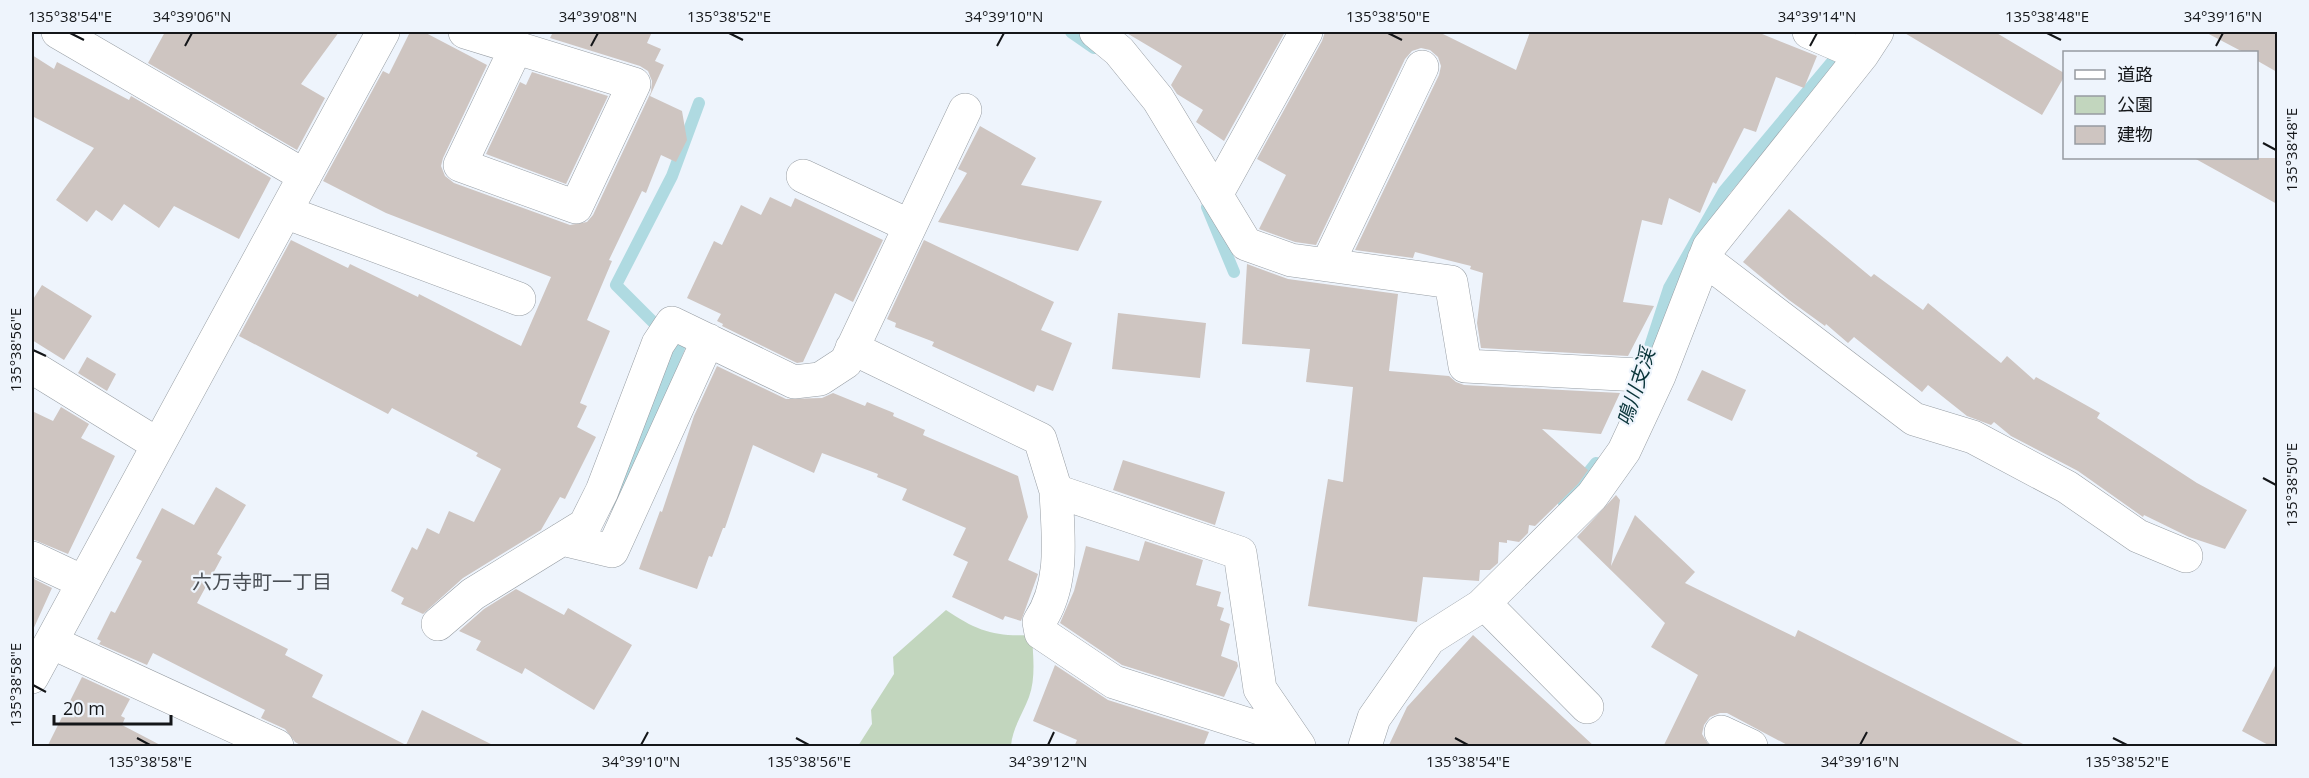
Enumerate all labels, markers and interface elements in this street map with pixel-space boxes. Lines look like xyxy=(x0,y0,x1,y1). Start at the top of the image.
text: 135°38'54"E xyxy=(28,6,112,26)
text: 34°39'06"N xyxy=(153,6,231,26)
text: 34°39'08"N xyxy=(559,6,637,26)
text: 135°38'52"E xyxy=(687,6,771,26)
text: 34°39'10"N xyxy=(965,6,1043,26)
text: 135°38'50"E xyxy=(1346,6,1430,26)
text: 34°39'14"N xyxy=(1778,6,1856,26)
text: 135°38'48"E xyxy=(2005,6,2089,26)
text: 34°39'16"N xyxy=(2184,6,2262,26)
legend xyxy=(2063,51,2258,159)
text: 道路 xyxy=(2117,62,2153,86)
text: 公園 xyxy=(2117,92,2153,116)
text: 135°38'48"E xyxy=(2281,108,2301,192)
text: 建物 xyxy=(2117,122,2153,146)
text: 135°38'56"E xyxy=(5,308,25,392)
water label: 鳴川支渓 xyxy=(1610,342,1662,429)
text: 135°38'50"E xyxy=(2281,443,2301,527)
district label: 六万寺町一丁目 xyxy=(192,568,332,595)
text: 135°38'58"E xyxy=(5,643,25,727)
scale bar xyxy=(54,688,171,726)
text: 20 m xyxy=(63,696,105,720)
text: 135°38'58"E xyxy=(108,751,192,771)
text: 34°39'10"N xyxy=(602,751,680,771)
text: 135°38'56"E xyxy=(767,751,851,771)
text: 34°39'12"N xyxy=(1009,751,1087,771)
text: 135°38'54"E xyxy=(1426,751,1510,771)
text: 34°39'16"N xyxy=(1821,751,1899,771)
text: 135°38'52"E xyxy=(2085,751,2169,771)

